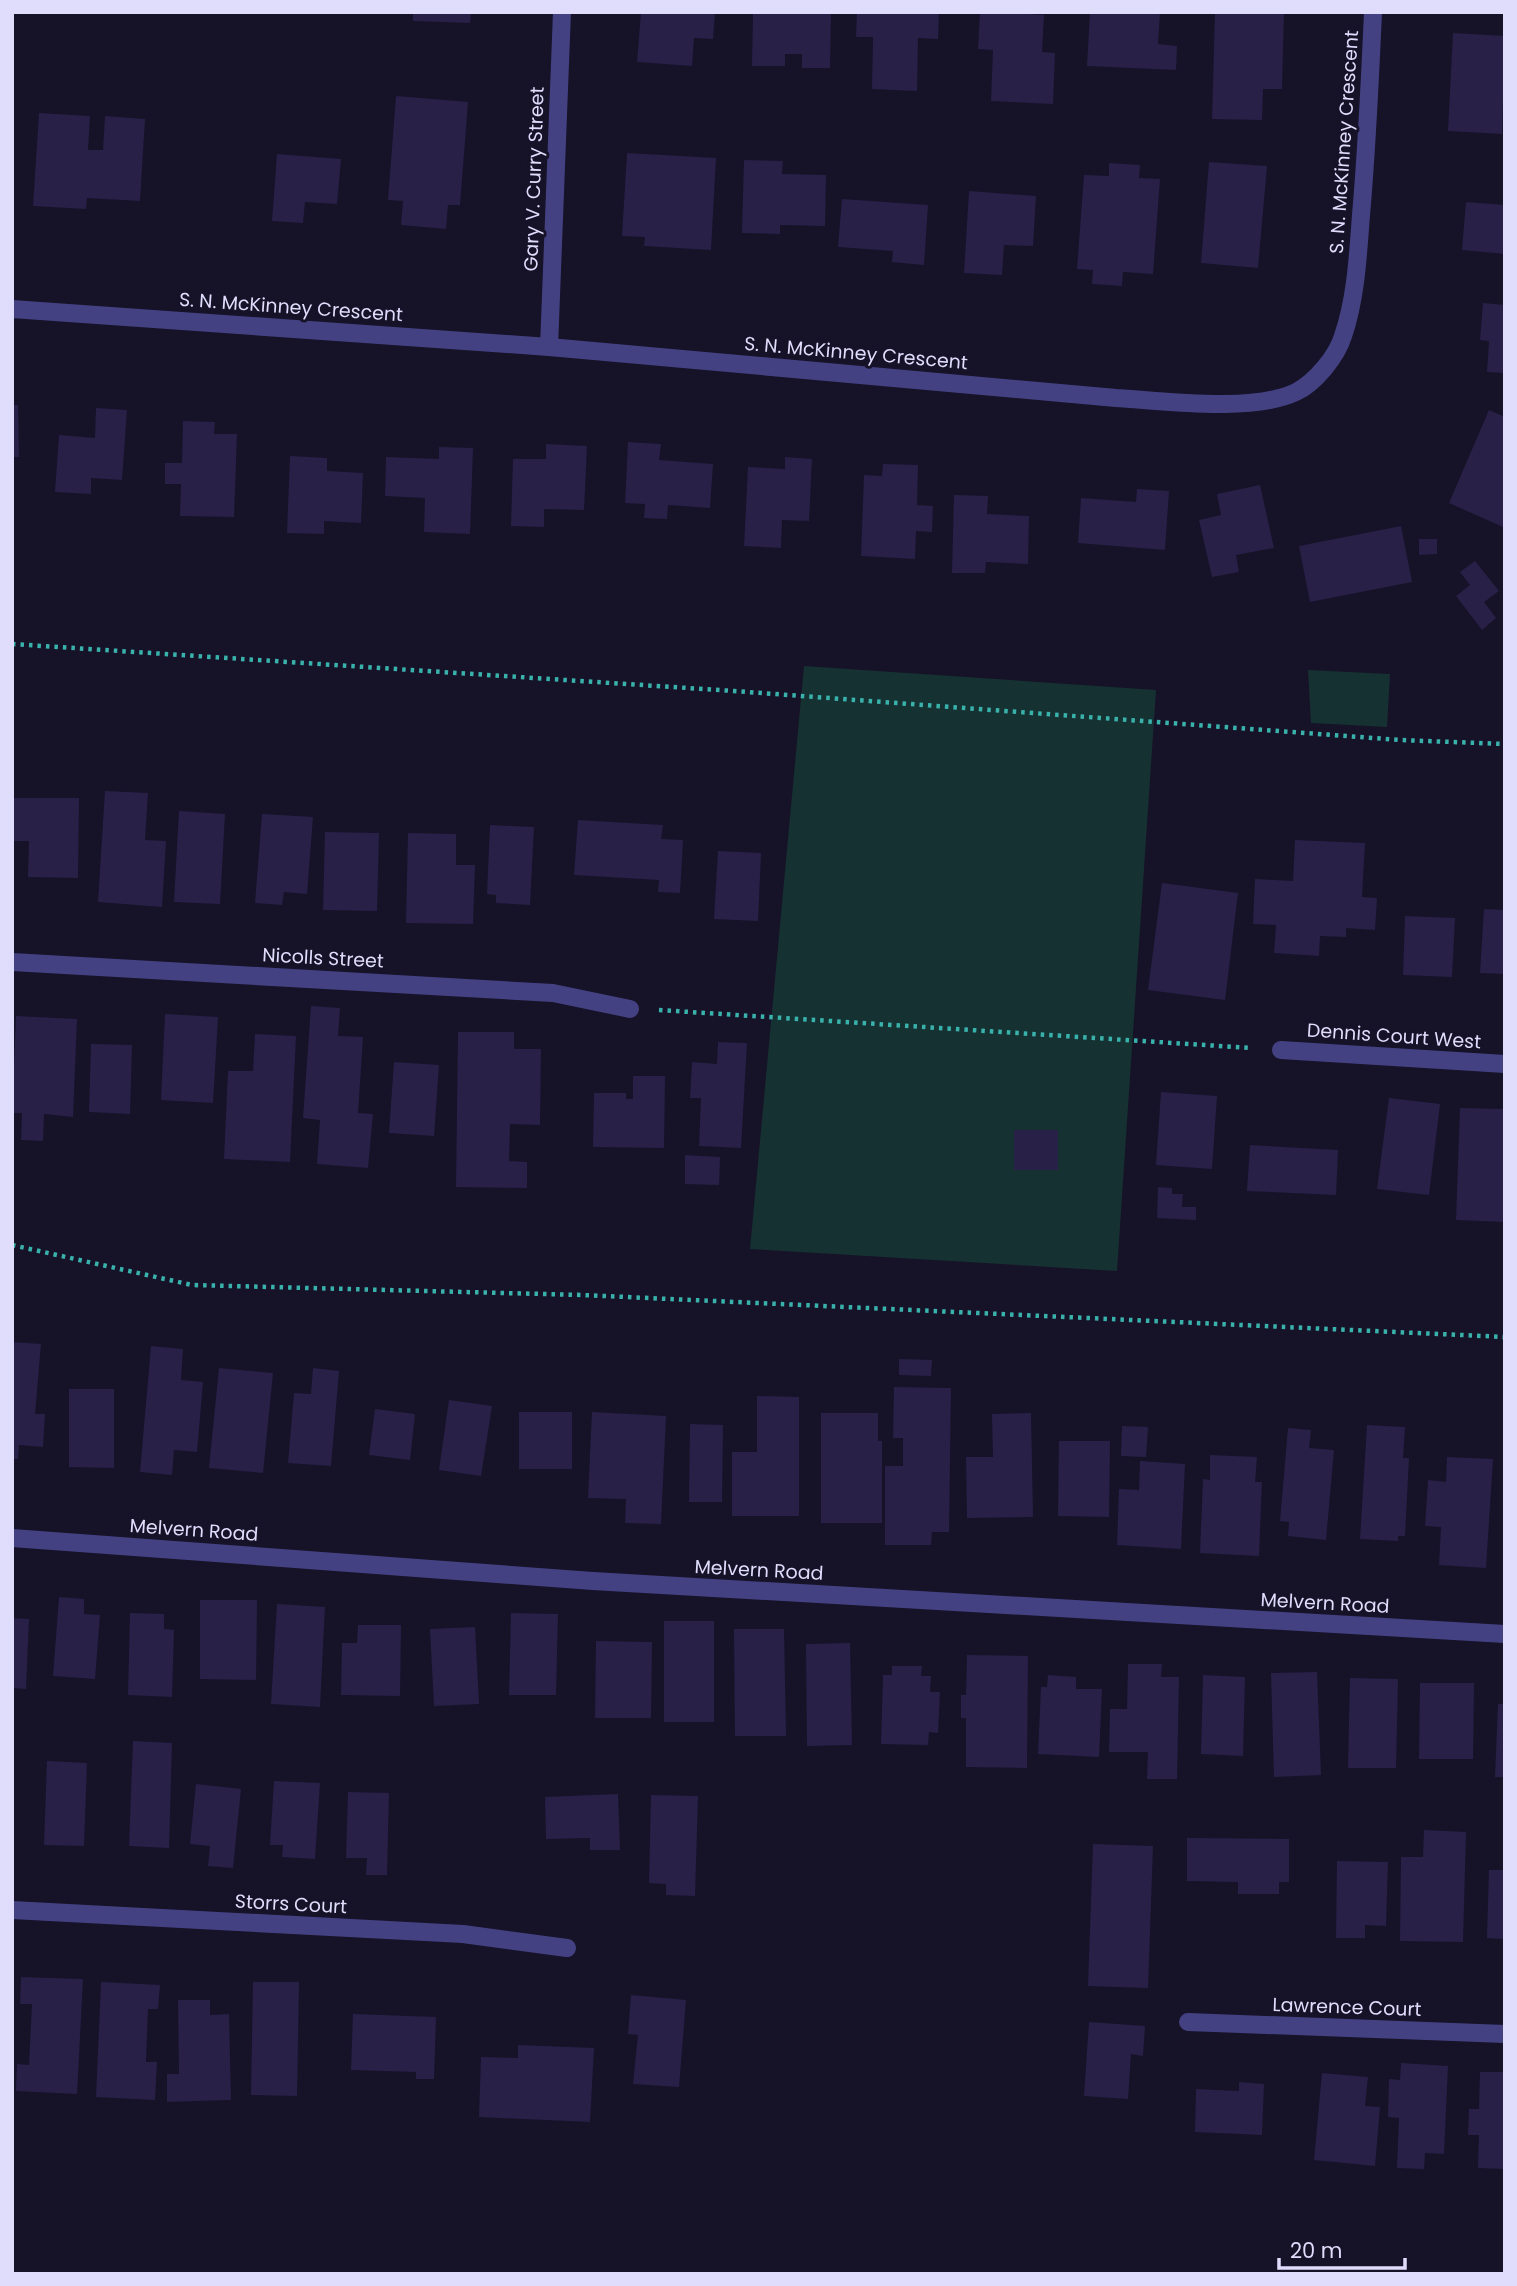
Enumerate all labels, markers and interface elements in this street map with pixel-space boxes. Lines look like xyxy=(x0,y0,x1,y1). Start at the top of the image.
street label: S. N. McKinney Crescent xyxy=(1323,29,1365,255)
street label: Gary V. Curry Street xyxy=(517,86,551,272)
street label: S. N. McKinney Crescent xyxy=(178,286,404,328)
street label: S. N. McKinney Crescent xyxy=(743,330,969,376)
street label: Nicolls Street xyxy=(262,941,385,975)
street label: Dennis Court West xyxy=(1306,1016,1482,1056)
street label: Melvern Road xyxy=(129,1512,259,1548)
street label: Melvern Road xyxy=(694,1553,824,1587)
street label: Melvern Road xyxy=(1260,1586,1390,1620)
street label: Storrs Court xyxy=(234,1888,348,1920)
street label: Lawrence Court xyxy=(1272,1991,1422,2023)
scale bar xyxy=(1279,2226,1405,2270)
text: 20 m xyxy=(1290,2236,1343,2265)

